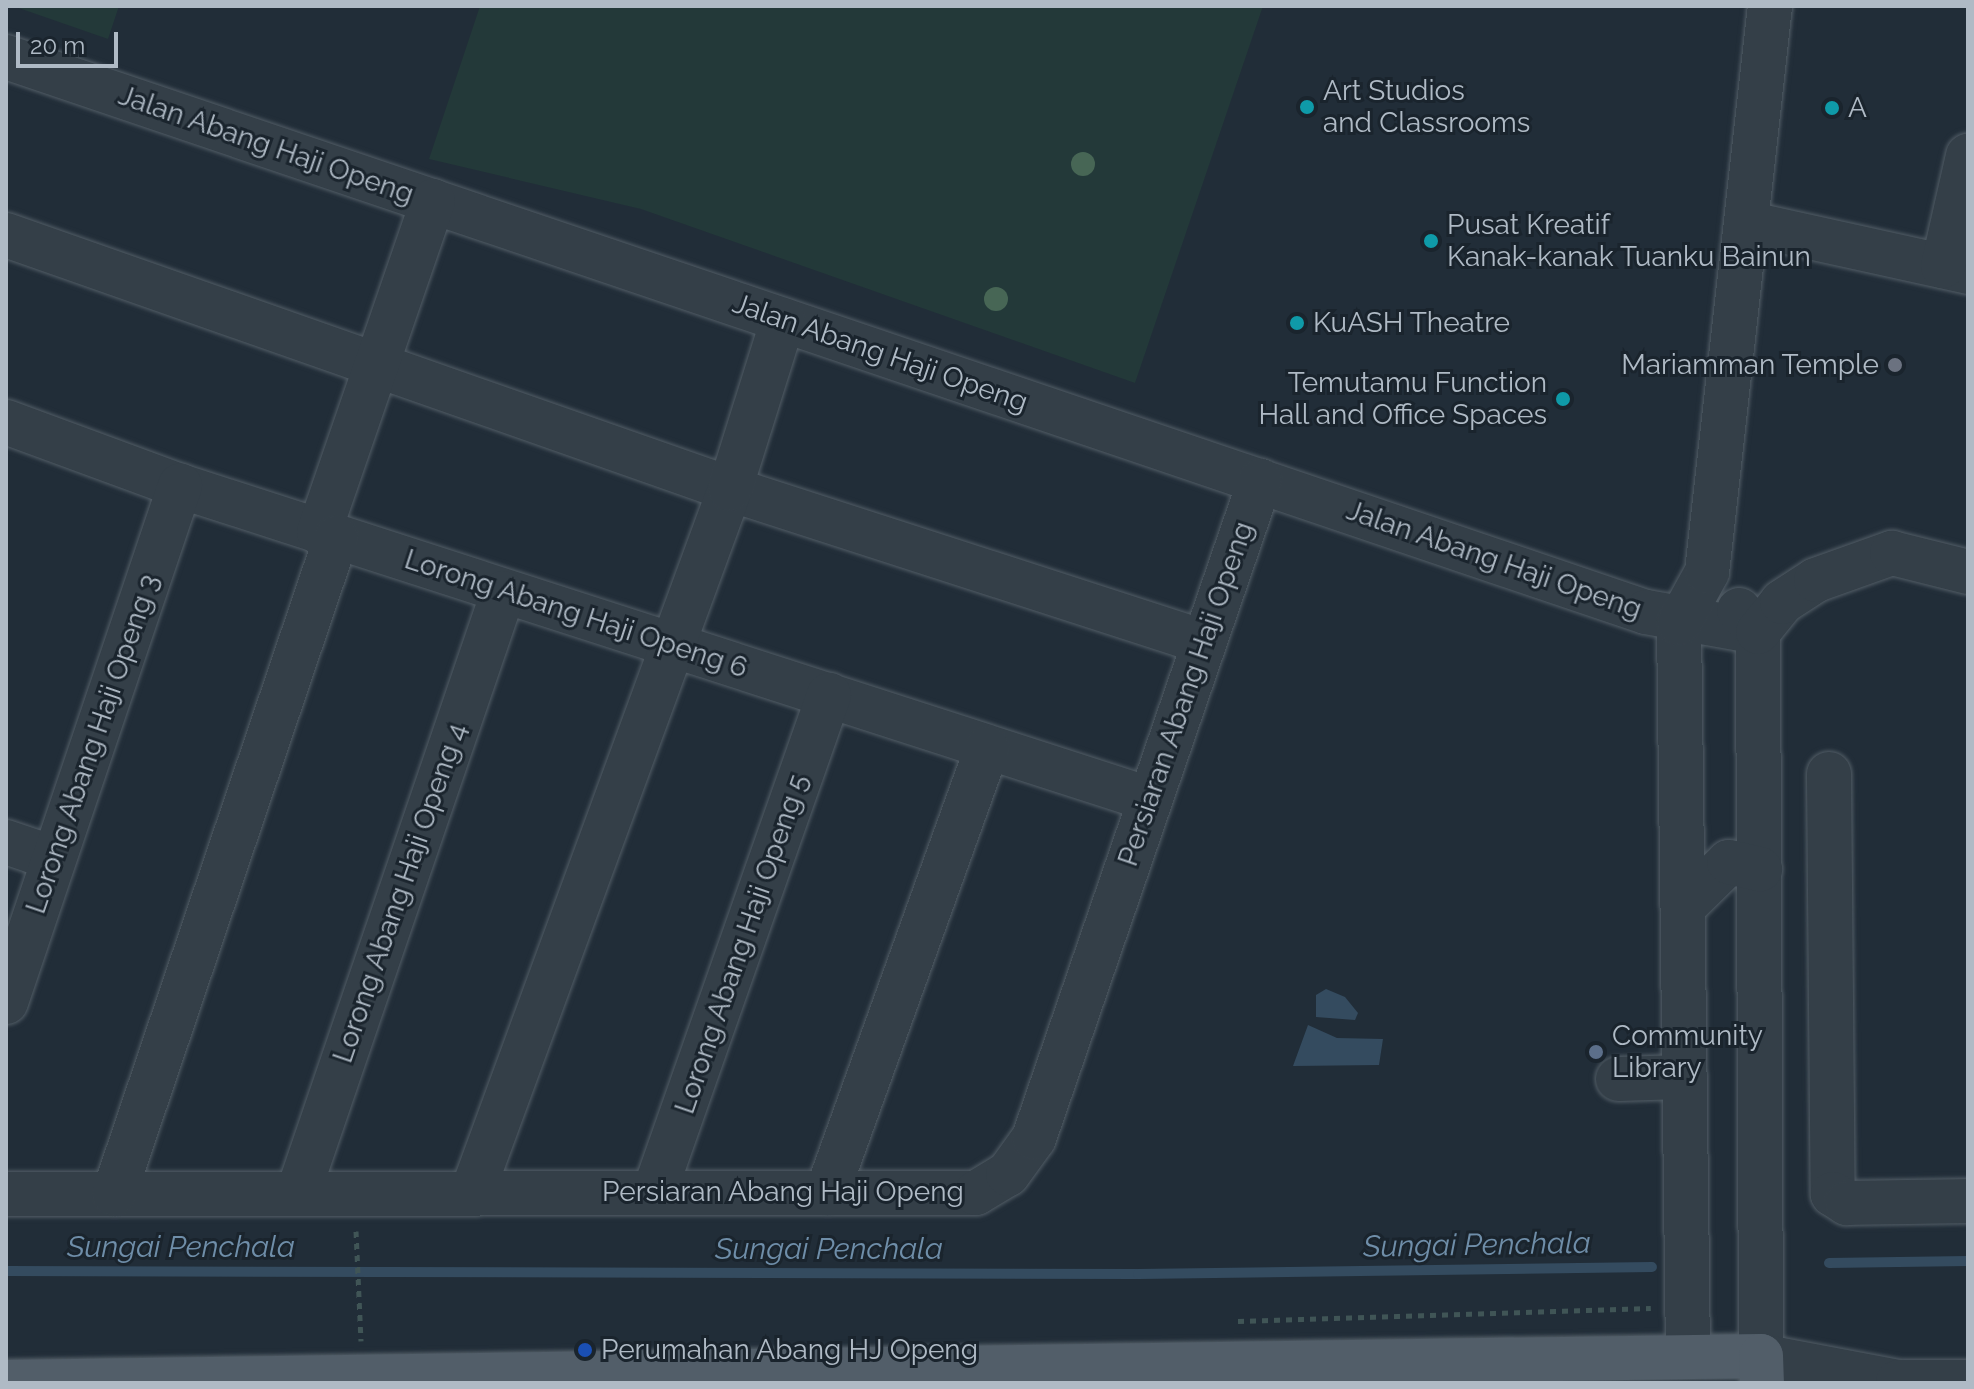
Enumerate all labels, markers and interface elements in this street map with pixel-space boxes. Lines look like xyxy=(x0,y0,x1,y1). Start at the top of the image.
scale bar xyxy=(20,16,122,66)
text: 20 m xyxy=(30,31,85,60)
place label: Art Studios and Classrooms xyxy=(1323,74,1530,140)
street label: Jalan Abang Haji Openg xyxy=(114,79,418,211)
place label: A xyxy=(1848,91,1867,125)
marker: Art Studios and Classrooms xyxy=(1298,98,1316,116)
marker: A xyxy=(1823,99,1841,117)
place label: Pusat Kreatif Kanak-kanak Tuanku Bainun xyxy=(1447,208,1812,274)
marker: Pusat Kreatif Kanak-kanak Tuanku Bainun xyxy=(1422,232,1440,250)
street label: Jalan Abang Haji Openg xyxy=(728,287,1032,419)
place label: KuASH Theatre xyxy=(1313,306,1511,340)
marker: KuASH Theatre xyxy=(1288,314,1306,332)
place label: Mariamman Temple xyxy=(1621,348,1879,382)
marker: Mariamman Temple xyxy=(1886,356,1904,374)
place label: Temutamu Function Hall and Office Spaces xyxy=(1258,366,1547,432)
marker: Temutamu Function Hall and Office Spaces xyxy=(1554,390,1572,408)
street label: Jalan Abang Haji Openg xyxy=(1342,494,1646,626)
street label: Persiaran Abang Haji Openg xyxy=(1111,517,1261,871)
street label: Lorong Abang Haji Openg 6 xyxy=(400,543,752,685)
street label: Lorong Abang Haji Openg 3 xyxy=(19,570,167,918)
street label: Lorong Abang Haji Openg 4 xyxy=(326,718,474,1068)
street label: Lorong Abang Haji Openg 5 xyxy=(668,769,816,1119)
place label: Community Library xyxy=(1612,1019,1763,1085)
marker: Community Library xyxy=(1587,1043,1605,1061)
street label: Persiaran Abang Haji Openg xyxy=(602,1175,964,1209)
water label: Sungai Penchala xyxy=(1363,1225,1591,1265)
water label: Sungai Penchala xyxy=(67,1229,295,1265)
water label: Sungai Penchala xyxy=(715,1231,943,1267)
place label: Perumahan Abang HJ Openg xyxy=(601,1333,979,1367)
marker: Perumahan Abang HJ Openg xyxy=(576,1341,594,1359)

